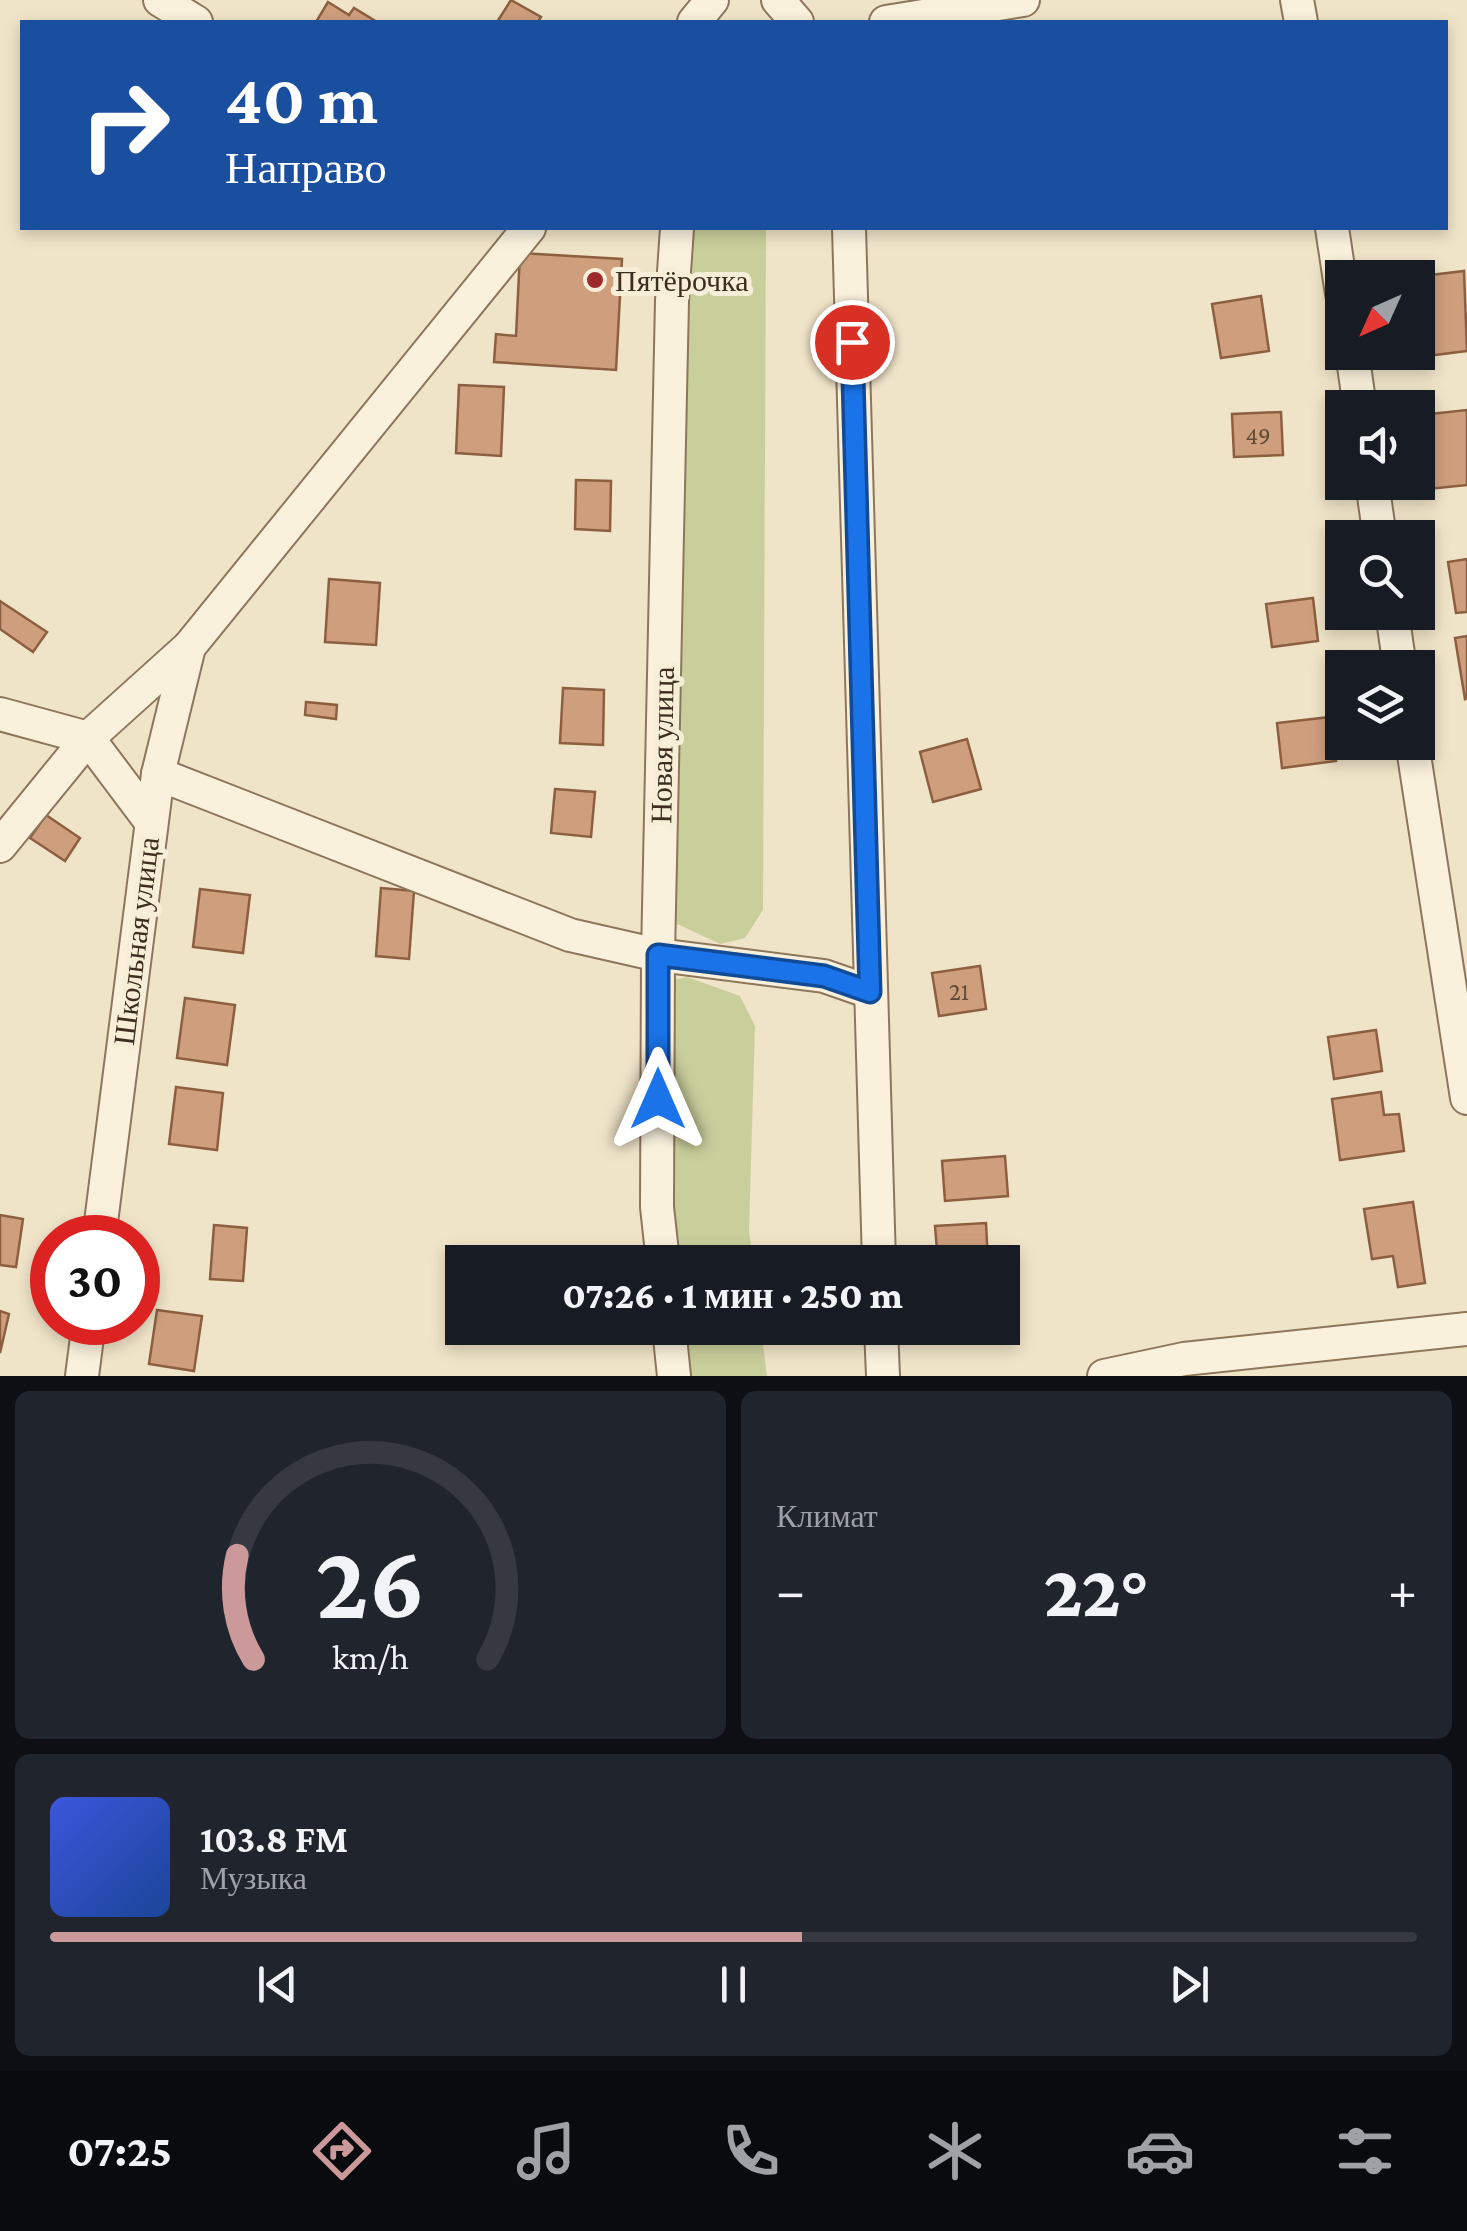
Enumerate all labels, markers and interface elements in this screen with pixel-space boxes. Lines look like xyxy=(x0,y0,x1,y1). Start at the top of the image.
icon: right xyxy=(60,60,190,190)
text: 40 m xyxy=(225,60,378,138)
text: Направо xyxy=(225,143,387,193)
north arrow xyxy=(1325,260,1435,370)
map controls xyxy=(1325,260,1435,760)
place label: Пятёрочка xyxy=(615,264,749,297)
marker: Пятёрочка xyxy=(584,269,606,291)
pin xyxy=(810,300,895,385)
icon: arrive xyxy=(825,315,880,370)
button: sound xyxy=(1325,390,1435,500)
house number: 49 xyxy=(1245,422,1271,449)
button: search xyxy=(1325,520,1435,630)
button: layers xyxy=(1325,650,1435,760)
street label: Новая улица xyxy=(644,666,680,824)
street label: Школьная улица xyxy=(107,835,165,1047)
house number: 21 xyxy=(949,978,969,1005)
position arrow xyxy=(606,1047,710,1151)
speed limit sign: 30 xyxy=(30,1215,160,1345)
text: 07:26 · 1 мин · 250 m xyxy=(562,1274,903,1316)
text: Климат xyxy=(776,1498,878,1534)
text: 26 xyxy=(316,1524,425,1639)
text: 22° xyxy=(1043,1549,1150,1632)
text: − xyxy=(776,1560,805,1621)
text: + xyxy=(1388,1560,1417,1621)
text: km/h xyxy=(332,1637,409,1677)
text: 103.8 FM xyxy=(200,1818,348,1860)
text: Музыка xyxy=(200,1860,307,1896)
icon: previous xyxy=(250,1957,305,2012)
icon: pause xyxy=(706,1957,761,2012)
icon: next xyxy=(1162,1957,1217,2012)
icon: directions xyxy=(307,2116,377,2186)
icon: music xyxy=(511,2116,581,2186)
icon: phone xyxy=(716,2116,786,2186)
icon: climate xyxy=(920,2116,990,2186)
icon: car xyxy=(1125,2116,1195,2186)
icon: filters xyxy=(1330,2116,1400,2186)
text: 07:25 xyxy=(67,2126,172,2176)

